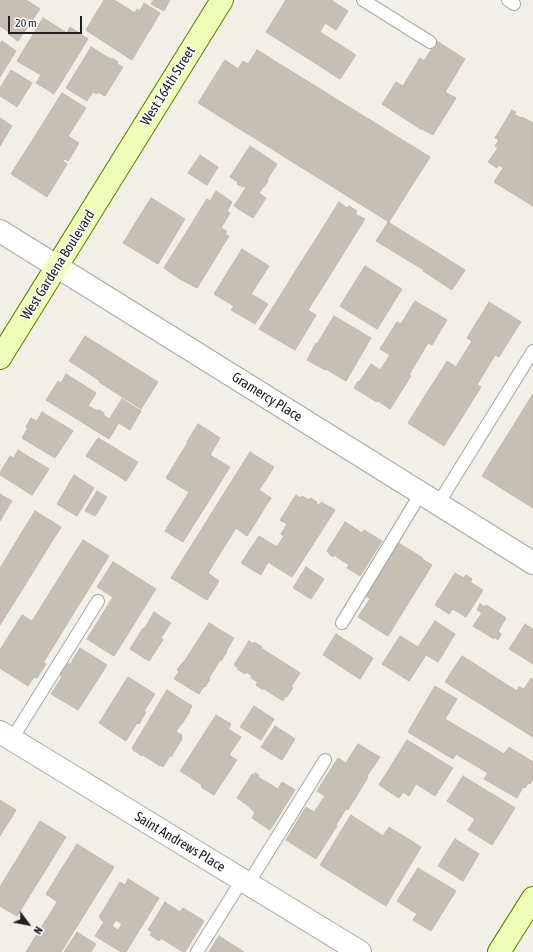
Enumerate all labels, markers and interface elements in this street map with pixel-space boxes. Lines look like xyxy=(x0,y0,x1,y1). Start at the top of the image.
scale bar xyxy=(10,8,84,34)
text: 20 m xyxy=(15,16,37,30)
street label: West 164th Street xyxy=(137,43,199,129)
street label: West Gardena Boulevard xyxy=(18,207,98,323)
street label: Gramercy Place xyxy=(229,369,305,425)
street label: Saint Andrews Place xyxy=(132,808,228,876)
north arrow xyxy=(8,904,48,944)
text: N xyxy=(31,924,45,936)

